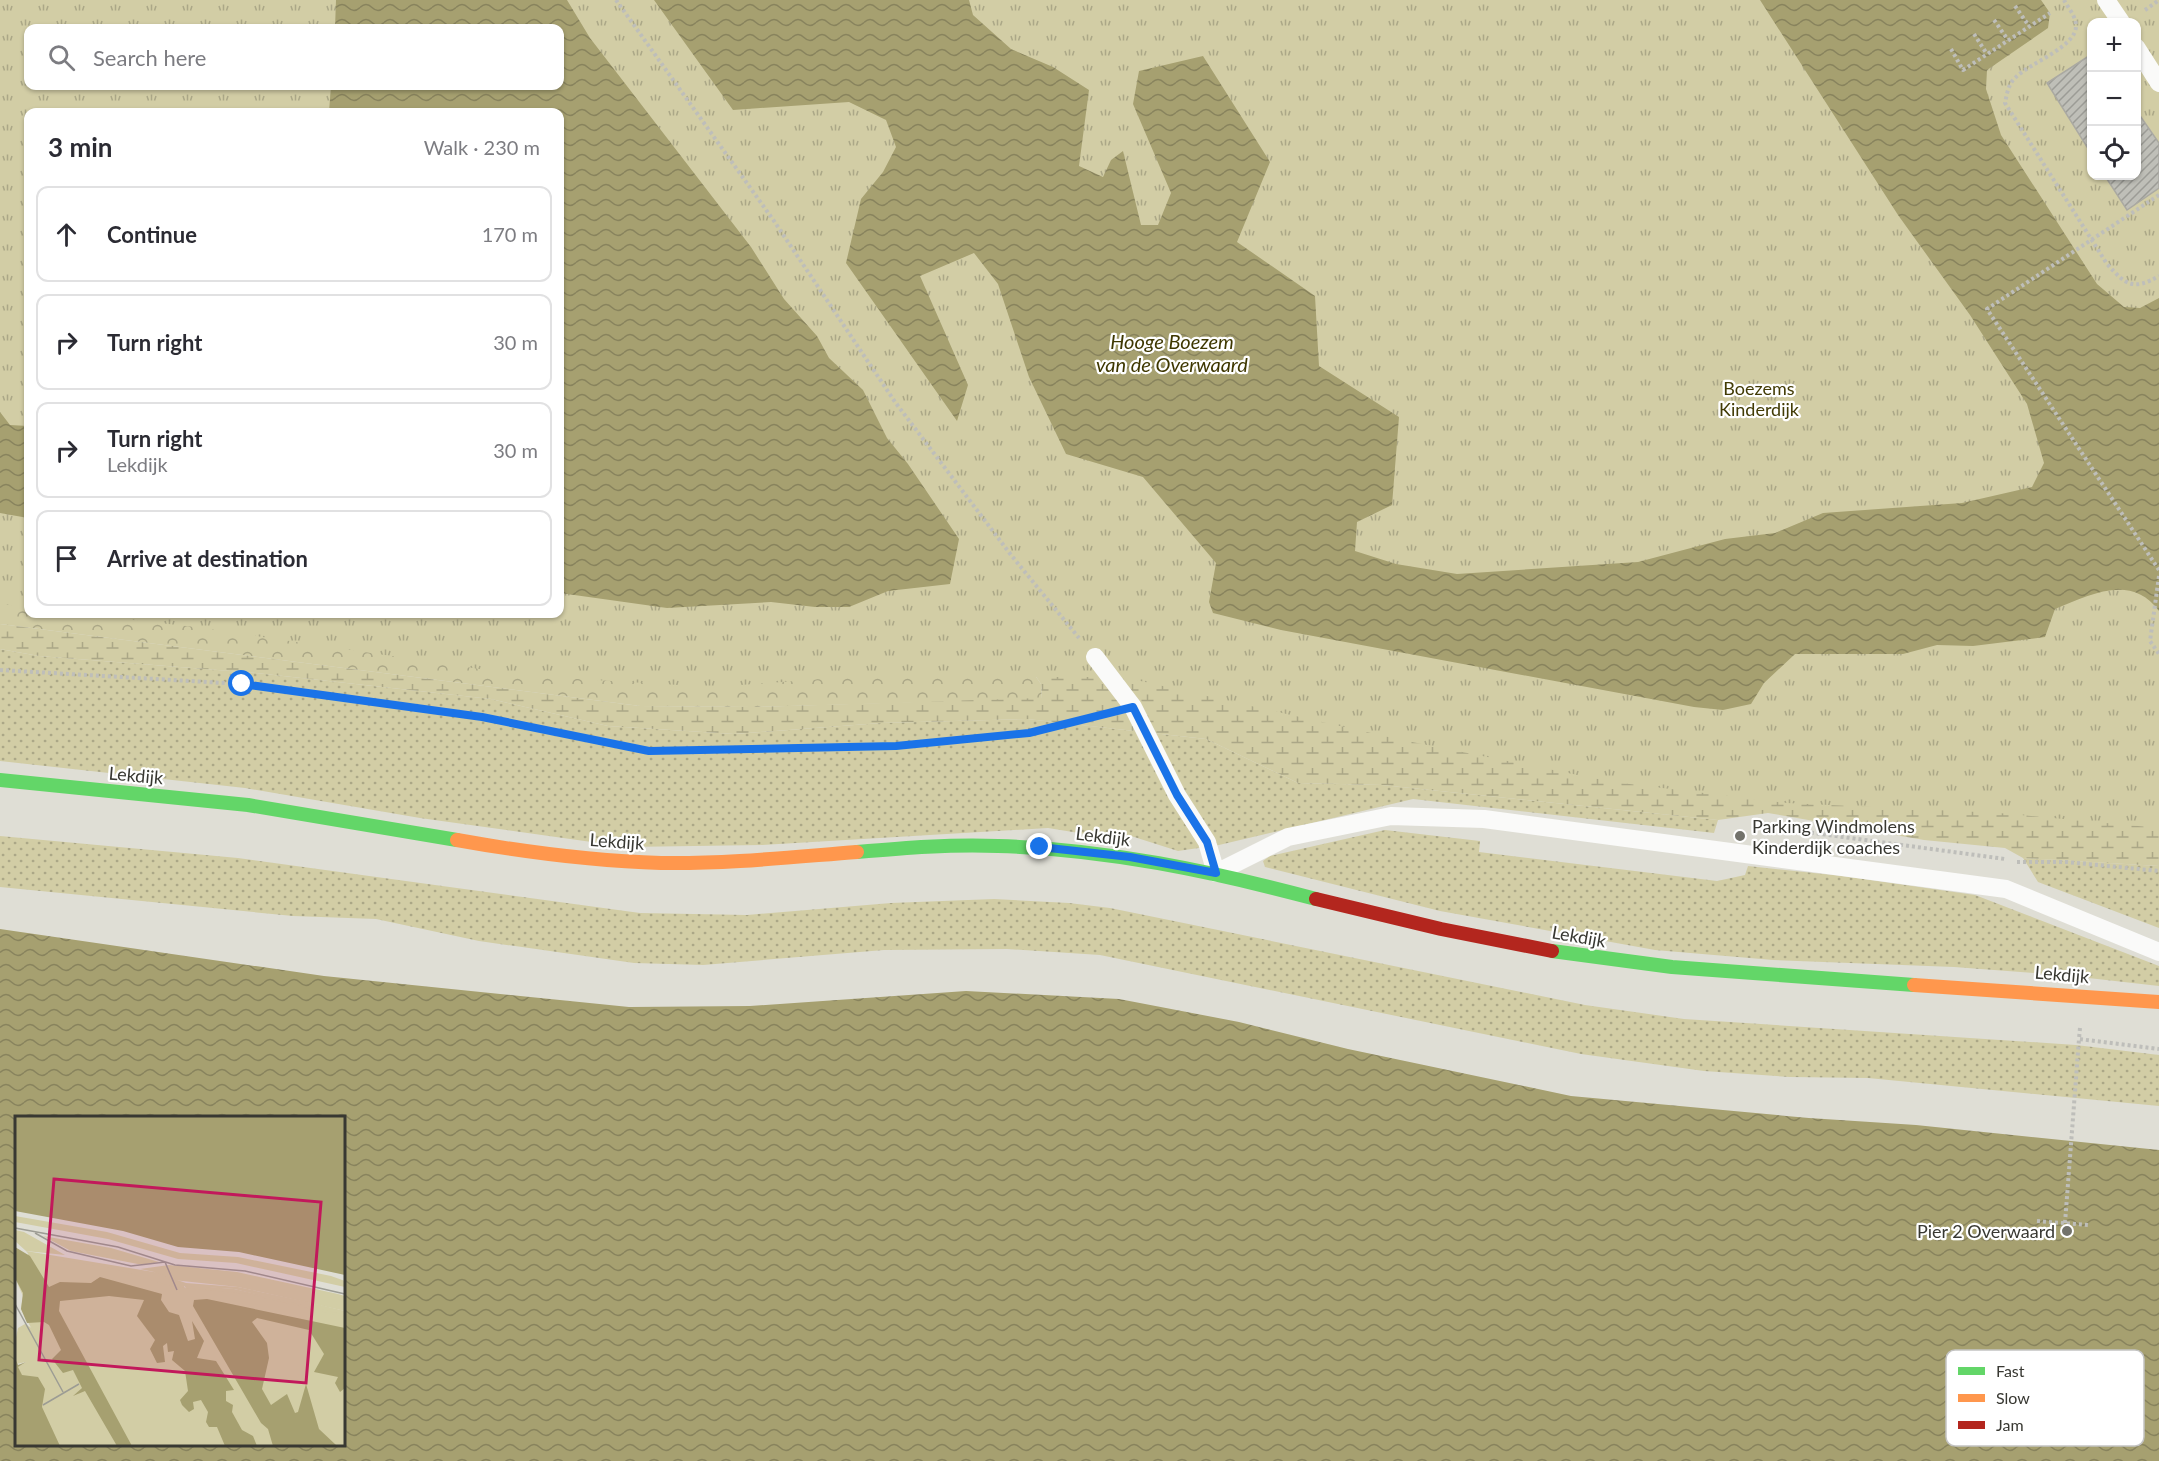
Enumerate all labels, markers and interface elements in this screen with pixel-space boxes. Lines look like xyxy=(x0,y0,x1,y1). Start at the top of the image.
map controls xyxy=(2087,18,2141,180)
button: + xyxy=(2087,18,2141,72)
search box xyxy=(24,24,564,90)
icon: search xyxy=(45,41,78,74)
text: Search here xyxy=(93,44,206,71)
button: − xyxy=(2087,72,2141,126)
button: locate xyxy=(2087,126,2141,180)
text: 3 min xyxy=(48,131,112,163)
text: Walk · 230 m xyxy=(424,135,540,159)
icon: ahead xyxy=(50,218,83,251)
text: Continue xyxy=(107,221,197,248)
text: 170 m xyxy=(482,222,538,246)
icon: right xyxy=(50,326,83,359)
text: Turn right xyxy=(107,329,202,356)
water label: Hooge Boezem van de Overwaard xyxy=(1096,329,1248,376)
text: 30 m xyxy=(493,330,538,354)
park label: Boezems Kinderdijk xyxy=(1719,377,1800,420)
text: Turn right xyxy=(107,425,202,452)
icon: right xyxy=(50,434,83,467)
text: 30 m xyxy=(493,438,538,462)
text: Lekdijk xyxy=(107,452,168,476)
icon: arrive xyxy=(50,542,83,575)
text: Arrive at destination xyxy=(107,545,308,572)
route start xyxy=(228,670,254,696)
street label: Lekdijk xyxy=(108,762,165,788)
place label: Parking Windmolens Kinderdijk coaches xyxy=(1752,815,1915,858)
street label: Lekdijk xyxy=(1075,822,1132,850)
street label: Lekdijk xyxy=(589,828,646,854)
marker: Parking Windmolens Kinderdijk coaches xyxy=(1733,829,1747,843)
route end xyxy=(1026,833,1052,859)
street label: Lekdijk xyxy=(1550,920,1609,952)
street label: Lekdijk xyxy=(2034,961,2091,987)
inset map xyxy=(15,1116,345,1446)
place label: Pier 2 Overwaard xyxy=(1917,1220,2055,1242)
marker: Pier 2 Overwaard xyxy=(2060,1224,2074,1238)
legend xyxy=(1946,1350,2144,1446)
text: Fast xyxy=(1996,1361,2025,1380)
text: Slow xyxy=(1996,1388,2030,1407)
text: Jam xyxy=(1996,1415,2024,1434)

